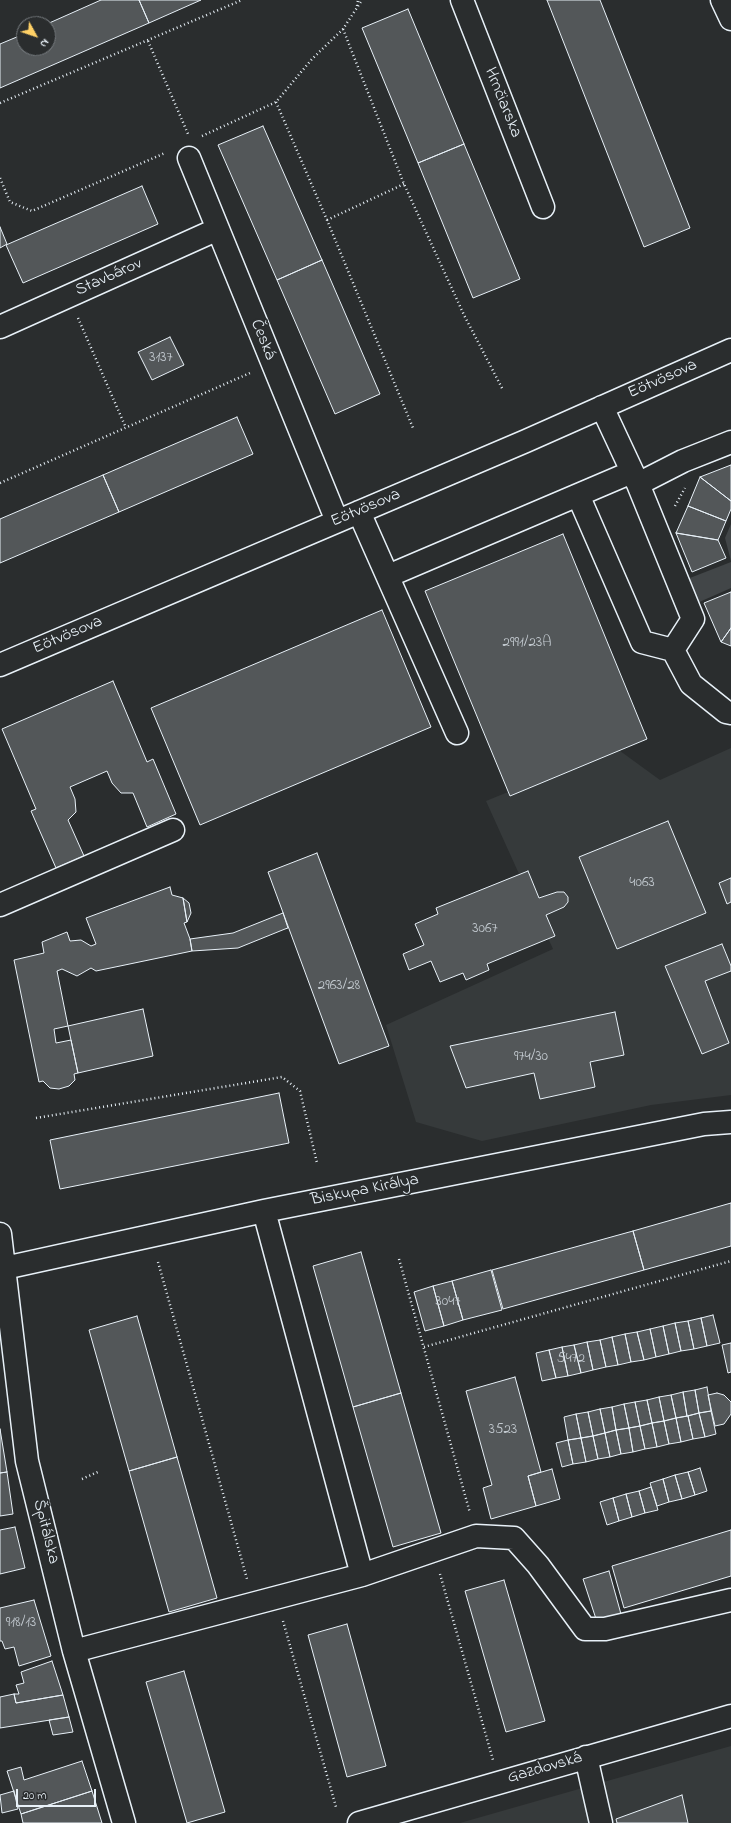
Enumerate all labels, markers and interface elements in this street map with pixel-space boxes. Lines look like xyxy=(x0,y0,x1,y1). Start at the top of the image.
north arrow xyxy=(16,16,56,56)
text: N xyxy=(36,35,53,51)
street label: Hrnčiarska xyxy=(479,65,525,141)
street label: Stavbárov xyxy=(73,254,145,302)
street label: Česká xyxy=(245,317,279,363)
house number: 3137 xyxy=(149,350,173,368)
street label: Eötvösova xyxy=(625,356,701,404)
street label: Eötvösova xyxy=(328,485,404,533)
street label: Eötvösova xyxy=(30,612,106,660)
house number: 2991/23A xyxy=(503,635,551,653)
house number: 4063 xyxy=(629,875,655,893)
house number: 3067 xyxy=(472,921,498,939)
house number: 2963/28 xyxy=(318,978,360,996)
house number: 974/30 xyxy=(514,1049,548,1067)
street label: Biskupa Királya xyxy=(309,1171,421,1211)
house number: 3047 xyxy=(435,1294,461,1312)
house number: 5472 xyxy=(557,1351,585,1369)
house number: 3523 xyxy=(489,1422,517,1440)
street label: Špitálska xyxy=(27,1498,63,1566)
house number: 918/13 xyxy=(6,1615,36,1633)
street label: Gazdovská xyxy=(505,1749,585,1789)
scale bar xyxy=(18,1781,98,1807)
text: 20 m xyxy=(23,1787,46,1805)

